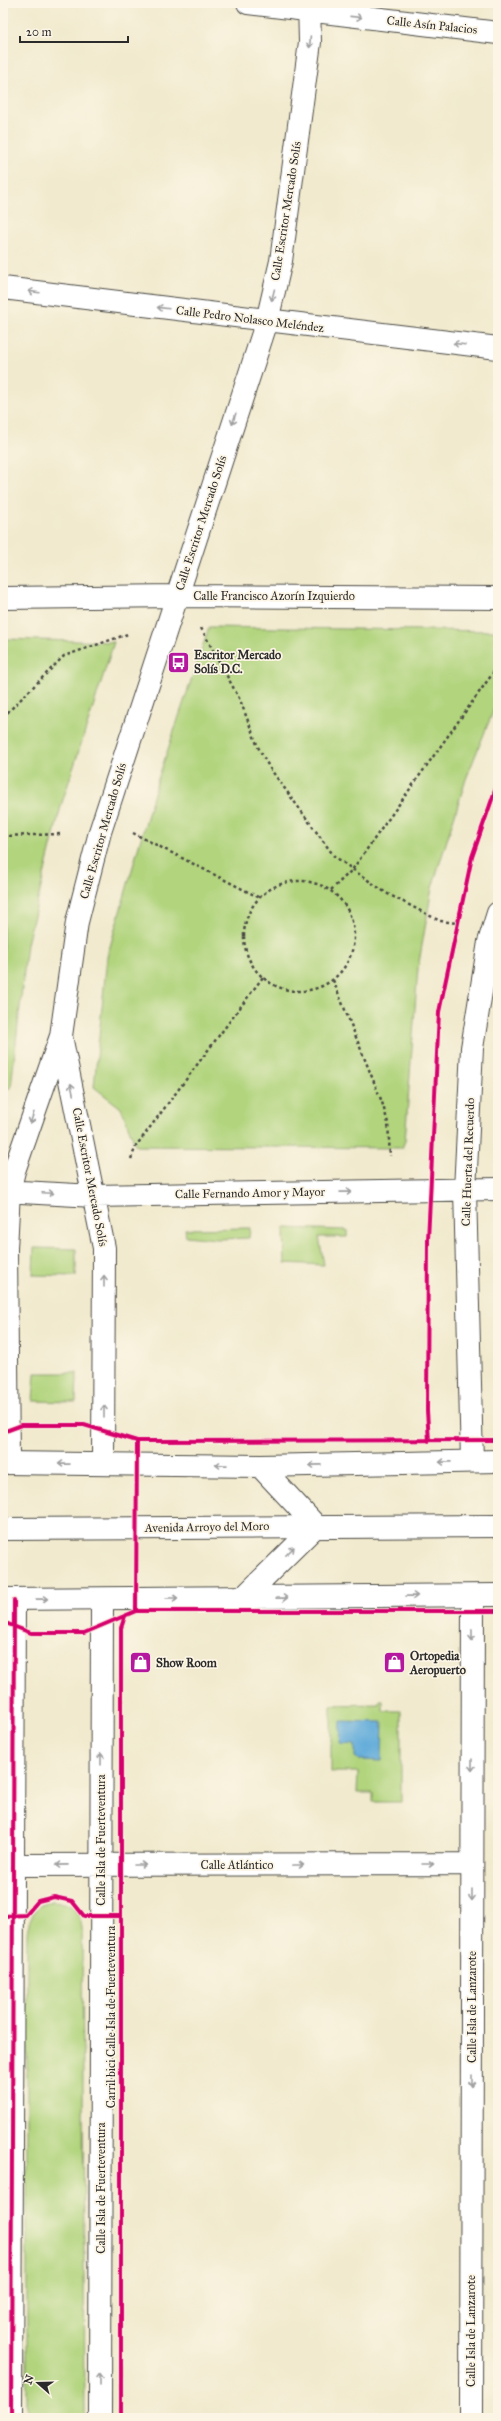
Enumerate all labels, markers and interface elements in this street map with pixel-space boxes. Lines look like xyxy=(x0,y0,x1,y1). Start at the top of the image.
one-way arrow xyxy=(349,13,362,21)
street label: Calle Asín Palacios xyxy=(386,13,478,37)
scale bar xyxy=(20,18,128,44)
text: 20 m xyxy=(26,25,52,39)
one-way arrow xyxy=(306,35,313,48)
street label: Calle Escritor Mercado Solís xyxy=(268,140,304,282)
one-way arrow xyxy=(28,288,41,296)
one-way arrow xyxy=(269,288,276,301)
street label: Calle Pedro Nolasco Meléndez xyxy=(175,303,325,335)
one-way arrow xyxy=(157,304,170,312)
one-way arrow xyxy=(453,340,466,348)
one-way arrow xyxy=(230,413,238,425)
street label: Calle Escritor Mercado Solís xyxy=(173,454,229,592)
street label: Calle Francisco Azorín Izquierdo xyxy=(193,589,355,604)
place label: Escritor Mercado Solís D.C. xyxy=(194,648,281,676)
bus stop icon: Escritor Mercado Solís D.C. xyxy=(166,649,192,675)
street label: Calle Escritor Mercado Solís xyxy=(77,761,129,901)
one-way arrow xyxy=(67,1083,75,1096)
street label: Calle Huerta del Recuerdo xyxy=(459,1097,477,1227)
street label: Calle Escritor Mercado Solís xyxy=(70,1106,110,1248)
one-way arrow xyxy=(28,1112,36,1124)
street label: Calle Fernando Amor y Mayor xyxy=(175,1185,326,1201)
one-way arrow xyxy=(339,1188,352,1195)
one-way arrow xyxy=(41,1190,54,1197)
one-way arrow xyxy=(100,1275,108,1288)
one-way arrow xyxy=(100,1405,108,1418)
one-way arrow xyxy=(439,1458,452,1466)
one-way arrow xyxy=(58,1460,71,1467)
one-way arrow xyxy=(215,1461,228,1469)
one-way arrow xyxy=(309,1461,322,1468)
street label: Avenida Arroyo del Moro xyxy=(144,1519,269,1535)
one-way arrow xyxy=(285,1546,295,1556)
one-way arrow xyxy=(405,1592,418,1600)
one-way arrow xyxy=(165,1594,178,1602)
one-way arrow xyxy=(275,1594,288,1602)
one-way arrow xyxy=(35,1595,48,1603)
one-way arrow xyxy=(468,1628,476,1641)
place label: Ortopedia Aeropuerto xyxy=(409,1649,466,1678)
shop icon: Show Room xyxy=(127,1650,153,1676)
shop icon: Ortopedia Aeropuerto xyxy=(382,1650,408,1676)
place label: Show Room xyxy=(156,1656,218,1670)
one-way arrow xyxy=(97,1753,105,1766)
one-way arrow xyxy=(468,1758,476,1771)
street label: Calle Isla de Fuerteventura xyxy=(94,1773,108,1906)
street label: Calle Atlántico xyxy=(201,1858,273,1872)
one-way arrow xyxy=(421,1860,434,1868)
one-way arrow xyxy=(56,1861,69,1869)
one-way arrow xyxy=(133,1861,146,1869)
one-way arrow xyxy=(291,1861,304,1869)
one-way arrow xyxy=(468,1888,476,1901)
street label: Carril bici Calle Isla de Fuerteventura xyxy=(104,1925,118,2108)
street label: Calle Isla de Lanzarote xyxy=(465,1951,479,2063)
one-way arrow xyxy=(468,2074,476,2087)
street label: Calle Isla de Fuerteventura xyxy=(94,2121,108,2254)
street label: Calle Isla de Lanzarote xyxy=(464,2275,478,2387)
north arrow xyxy=(18,2363,58,2403)
text: N xyxy=(21,2373,37,2386)
one-way arrow xyxy=(96,2373,104,2386)

